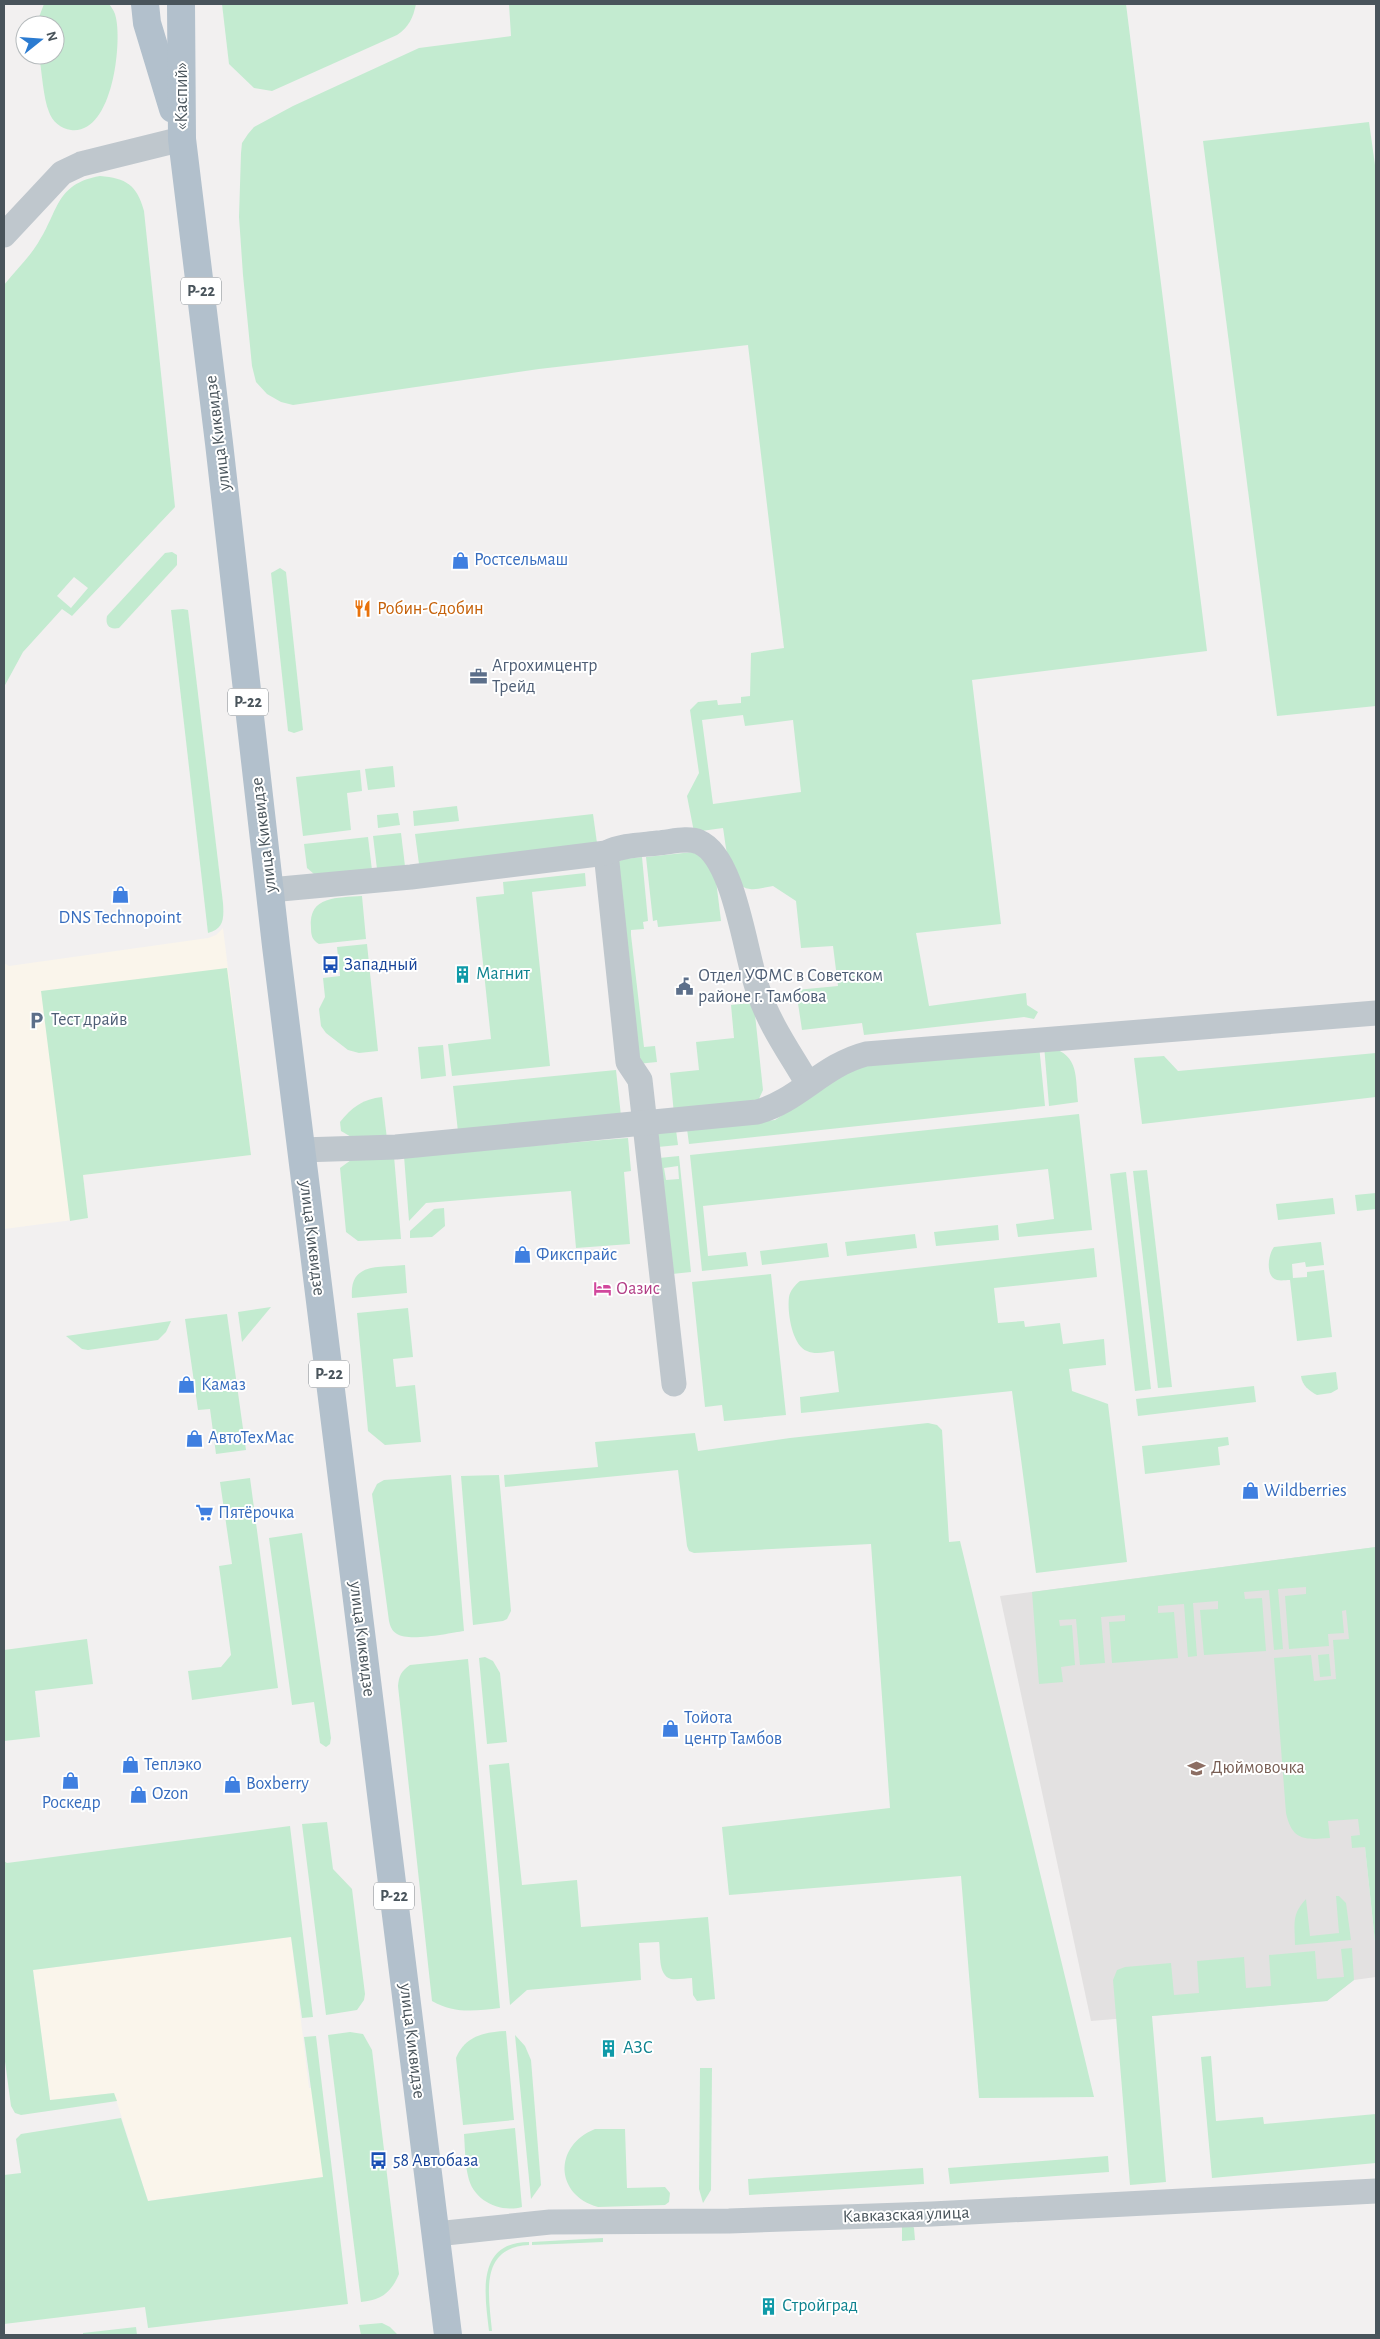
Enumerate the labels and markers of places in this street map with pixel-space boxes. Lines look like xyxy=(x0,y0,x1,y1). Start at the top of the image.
shop icon: Ростсельмаш xyxy=(450,550,470,570)
place label: Ростсельмаш xyxy=(474,551,568,569)
restaurant icon: Робин-Сдобин xyxy=(353,599,373,619)
place label: Робин-Сдобин xyxy=(377,599,484,618)
place label: Агрохимцентр Трейд xyxy=(492,657,597,696)
office icon: Агрохимцентр Трейд xyxy=(468,666,488,686)
shop icon: DNS Technopoint xyxy=(110,885,130,905)
place label: DNS Technopoint xyxy=(59,909,182,927)
bus stop icon: Западный xyxy=(320,955,340,975)
place label: Западный xyxy=(344,956,418,974)
building icon: Магнит xyxy=(452,964,472,984)
place label: Магнит xyxy=(476,965,531,983)
place label: Отдел УФМС в Советском районе г. Тамбова xyxy=(698,967,883,1006)
public building icon: Отдел УФМС в Советском районе г. Тамбова xyxy=(674,976,694,996)
parking icon: Тест драйв xyxy=(27,1010,47,1030)
place label: Тест драйв xyxy=(51,1011,127,1029)
shop icon: Фикспрайс xyxy=(512,1245,532,1265)
place label: Фикспрайс xyxy=(536,1246,617,1264)
hotel icon: Оазис xyxy=(592,1279,612,1299)
place label: Оазис xyxy=(616,1280,660,1298)
shop icon: Камаз xyxy=(177,1375,197,1395)
place label: Камаз xyxy=(201,1376,246,1394)
shop icon: АвтоТехМас xyxy=(184,1428,204,1448)
place label: АвтоТехМас xyxy=(208,1429,294,1447)
shop icon: Wildberries xyxy=(1240,1481,1260,1501)
place label: Wildberries xyxy=(1264,1482,1347,1500)
supermarket icon: Пятёрочка xyxy=(194,1503,214,1523)
place label: Пятёрочка xyxy=(218,1504,295,1522)
place label: Тойота центр Тамбов xyxy=(684,1709,782,1748)
shop icon: Тойота центр Тамбов xyxy=(660,1718,680,1738)
shop icon: Теплэко xyxy=(120,1755,140,1775)
place label: Теплэко xyxy=(144,1756,202,1774)
school or university icon: Дюймовочка xyxy=(1187,1758,1207,1778)
place label: Дюймовочка xyxy=(1211,1759,1305,1777)
shop icon: Роскедр xyxy=(61,1770,81,1790)
shop icon: Boxberry xyxy=(222,1774,242,1794)
place label: Boxberry xyxy=(246,1775,309,1793)
shop icon: Ozon xyxy=(128,1784,148,1804)
place label: Ozon xyxy=(152,1785,189,1803)
place label: Роскедр xyxy=(41,1794,101,1812)
building icon: АЗС xyxy=(599,2038,619,2058)
place label: АЗС xyxy=(623,2039,653,2057)
bus stop icon: 58 Автобаза xyxy=(369,2151,389,2171)
place label: 58 Автобаза xyxy=(393,2151,478,2170)
building icon: Стройград xyxy=(758,2296,778,2316)
place label: Стройград xyxy=(782,2297,858,2315)

